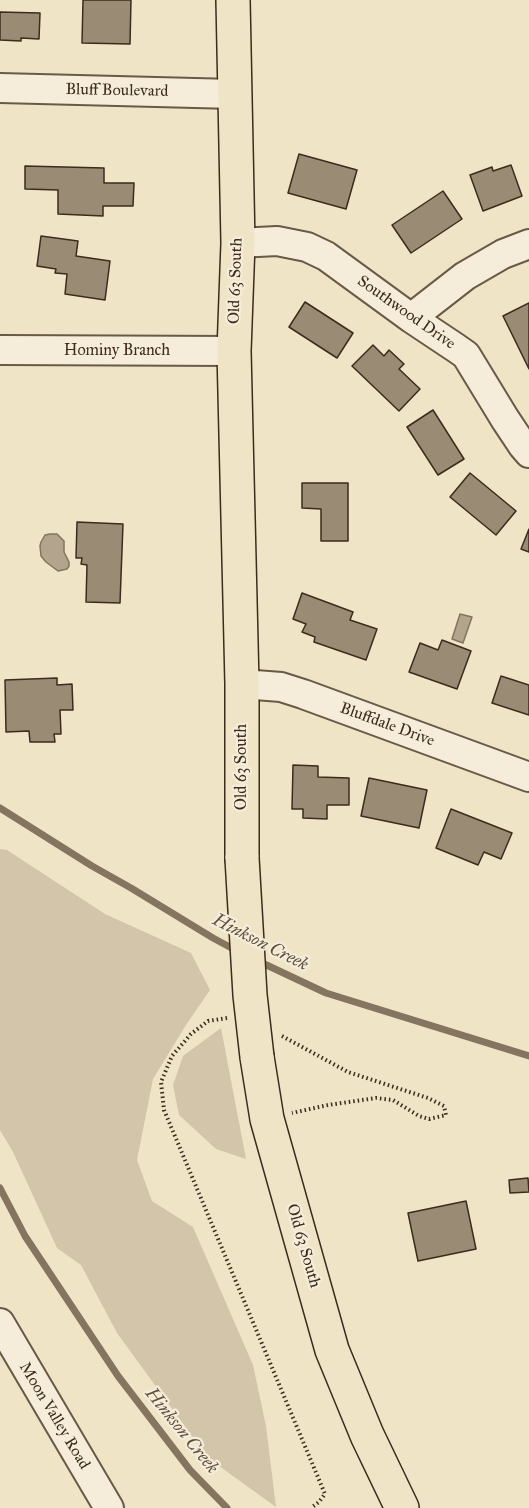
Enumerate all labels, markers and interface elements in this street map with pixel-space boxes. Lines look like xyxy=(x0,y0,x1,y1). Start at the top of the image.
street label: Bluff Boulevard xyxy=(65,81,169,101)
street label: Old 63 South xyxy=(225,237,247,325)
street label: Southwood Drive xyxy=(353,272,459,354)
street label: Hominy Branch xyxy=(64,341,170,361)
street label: Bluffdale Drive xyxy=(337,699,437,751)
street label: Old 63 South xyxy=(232,724,252,810)
water label: Hinkson Creek xyxy=(209,910,311,976)
street label: Old 63 South xyxy=(282,1202,324,1290)
street label: Moon Valley Road xyxy=(14,1359,94,1473)
water label: Hinkson Creek xyxy=(140,1384,222,1478)

